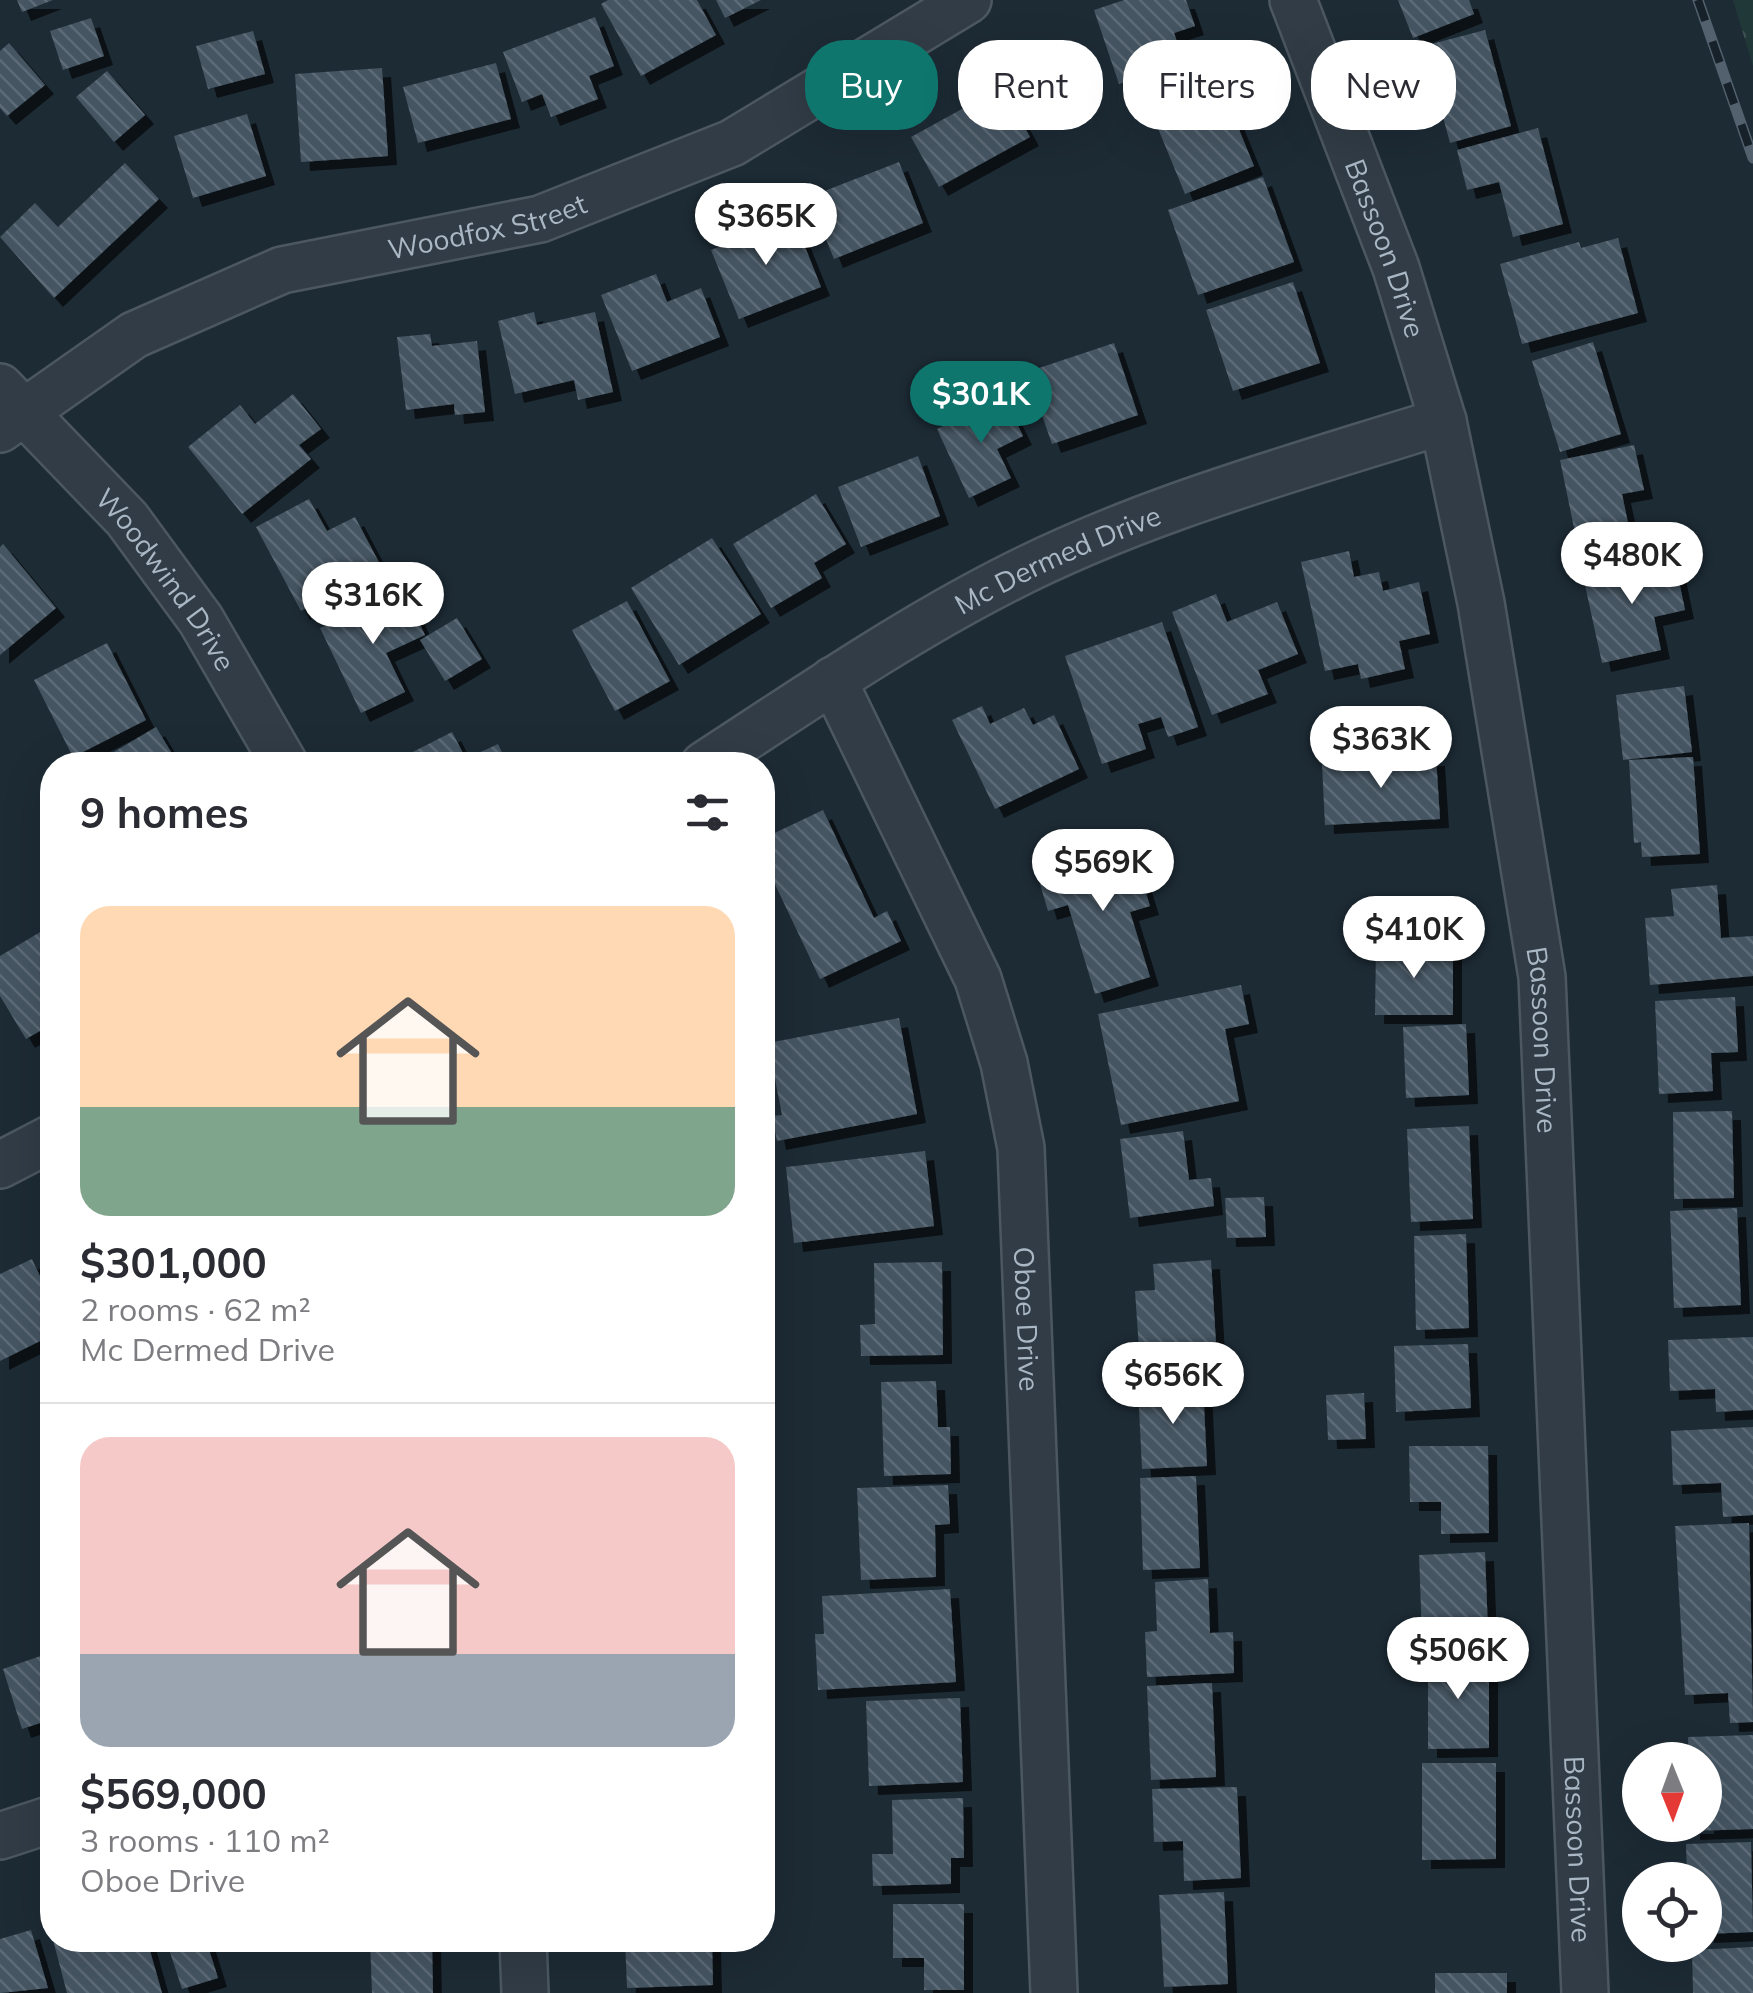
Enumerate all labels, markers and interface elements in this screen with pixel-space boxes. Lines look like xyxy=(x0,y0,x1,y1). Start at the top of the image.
chip: Buy xyxy=(805,40,938,130)
chip: Rent xyxy=(958,40,1103,130)
chip: Filters xyxy=(1123,40,1291,130)
chip: New xyxy=(1311,40,1456,130)
street label: Bassoon Drive xyxy=(1338,154,1434,341)
pin: $365K xyxy=(696,183,836,268)
street label: Woodfox Street xyxy=(385,185,591,266)
text: $365K xyxy=(717,195,815,235)
pin: $301K xyxy=(911,361,1051,446)
text: $301K xyxy=(932,373,1030,413)
street label: Woodwind Drive xyxy=(89,480,244,677)
street label: Mc Dermed Drive xyxy=(948,497,1165,621)
pin: $480K xyxy=(1562,522,1702,607)
text: $480K xyxy=(1583,534,1681,574)
pin: $316K xyxy=(303,562,443,647)
text: $316K xyxy=(324,574,422,614)
pin: $363K xyxy=(1311,706,1451,791)
text: $363K xyxy=(1332,718,1430,758)
icon: filters xyxy=(680,785,735,840)
text: 9 homes xyxy=(80,786,249,839)
pin: $569K xyxy=(1033,829,1173,914)
text: $569K xyxy=(1054,841,1152,881)
pin: $410K xyxy=(1344,896,1484,981)
text: $410K xyxy=(1365,908,1463,948)
street label: Bassoon Drive xyxy=(1520,944,1566,1134)
icon: home xyxy=(318,971,498,1151)
text: $301,000 xyxy=(80,1236,267,1289)
street label: Oboe Drive xyxy=(1007,1246,1048,1392)
text: 2 rooms · 62 m² xyxy=(80,1289,311,1329)
text: Mc Dermed Drive xyxy=(80,1329,335,1369)
pin: $656K xyxy=(1103,1342,1243,1427)
text: $656K xyxy=(1124,1354,1222,1394)
icon: home xyxy=(318,1502,498,1682)
pin: $506K xyxy=(1388,1617,1528,1702)
text: $506K xyxy=(1409,1629,1507,1669)
north arrow xyxy=(1622,1742,1722,1842)
map controls xyxy=(1622,1742,1722,1962)
street label: Bassoon Drive xyxy=(1557,1755,1600,1943)
text: $569,000 xyxy=(80,1767,267,1820)
text: 3 rooms · 110 m² xyxy=(80,1820,330,1860)
text: Oboe Drive xyxy=(80,1860,245,1900)
button: locate xyxy=(1622,1862,1722,1962)

